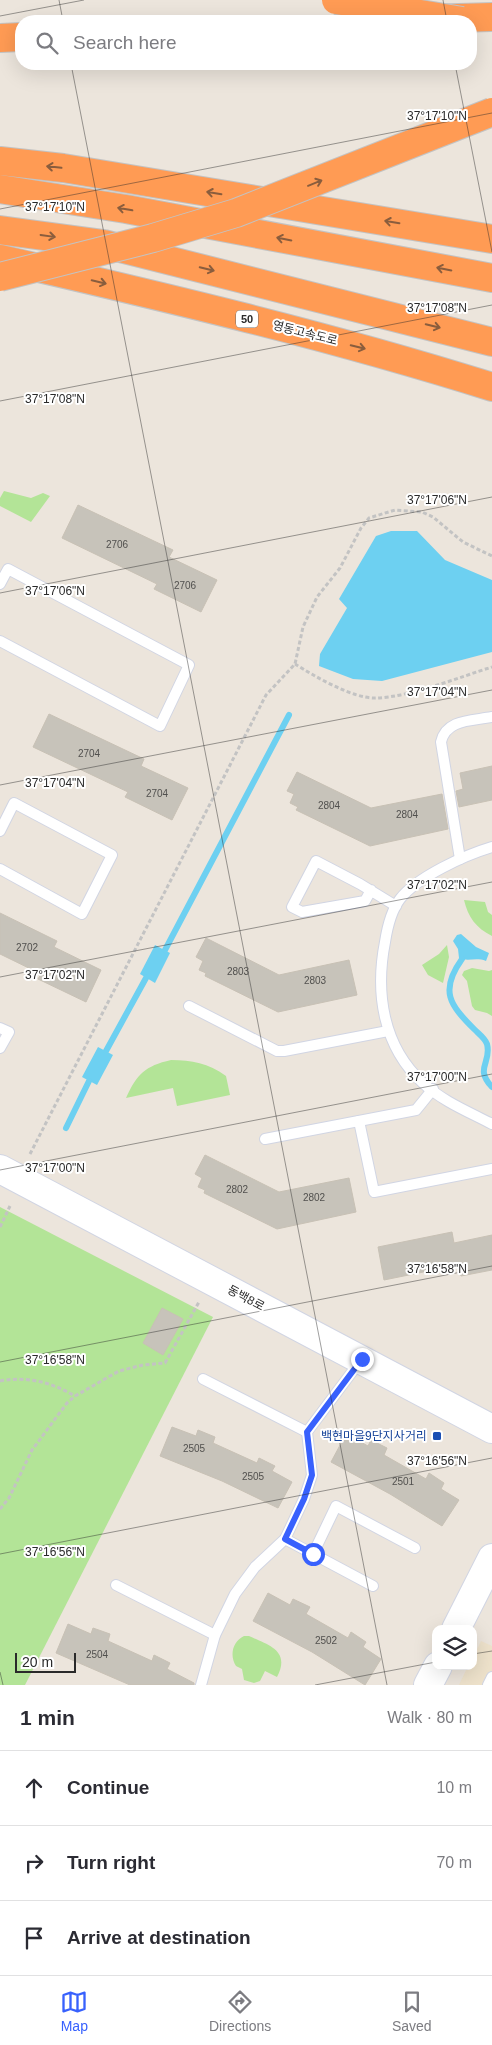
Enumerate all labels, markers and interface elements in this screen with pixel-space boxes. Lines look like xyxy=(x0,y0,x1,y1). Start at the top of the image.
search box xyxy=(15,15,477,70)
icon: search xyxy=(33,29,61,57)
text: Search here xyxy=(73,32,177,53)
text: 37°17'10"N xyxy=(407,109,467,123)
one-way arrow xyxy=(46,162,62,172)
one-way arrow xyxy=(307,177,322,186)
one-way arrow xyxy=(207,187,223,197)
text: 37°17'10"N xyxy=(25,200,85,214)
one-way arrow xyxy=(117,203,133,213)
one-way arrow xyxy=(384,217,400,227)
one-way arrow xyxy=(40,231,56,241)
one-way arrow xyxy=(277,233,293,243)
one-way arrow xyxy=(437,263,453,273)
one-way arrow xyxy=(199,265,215,274)
one-way arrow xyxy=(90,278,106,287)
text: 37°17'08"N xyxy=(407,301,467,315)
road number: 50 xyxy=(236,310,258,328)
street label: 영동고속도로 xyxy=(271,318,339,348)
one-way arrow xyxy=(424,322,440,331)
one-way arrow xyxy=(350,343,366,352)
text: 37°17'08"N xyxy=(25,392,85,406)
text: 37°17'06"N xyxy=(407,493,467,507)
house number: 2706 xyxy=(106,539,129,550)
house number: 2706 xyxy=(174,580,197,591)
text: 37°17'06"N xyxy=(25,584,85,598)
text: 37°17'04"N xyxy=(407,685,467,699)
house number: 2704 xyxy=(78,748,101,759)
text: 37°17'04"N xyxy=(25,776,85,790)
house number: 2704 xyxy=(146,788,169,799)
house number: 2804 xyxy=(318,800,341,811)
house number: 2804 xyxy=(396,809,419,820)
text: 37°17'02"N xyxy=(407,878,467,892)
house number: 2702 xyxy=(16,942,39,953)
house number: 2803 xyxy=(227,966,250,977)
text: 37°17'02"N xyxy=(25,968,85,982)
house number: 2803 xyxy=(304,975,327,986)
text: 37°17'00"N xyxy=(407,1070,467,1084)
text: 37°17'00"N xyxy=(25,1161,85,1175)
house number: 2802 xyxy=(226,1184,249,1195)
house number: 2802 xyxy=(303,1192,326,1203)
text: 37°16'58"N xyxy=(407,1262,467,1276)
street label: 동백8로 xyxy=(225,1282,267,1314)
route end xyxy=(351,1348,374,1371)
text: 37°16'58"N xyxy=(25,1353,85,1367)
place label: 백현마을9단지사거리 xyxy=(321,1429,427,1443)
marker: 백현마을9단지사거리 xyxy=(431,1430,443,1442)
house number: 2505 xyxy=(183,1443,206,1454)
text: 37°16'56"N xyxy=(407,1454,467,1468)
house number: 2505 xyxy=(242,1471,265,1482)
house number: 2501 xyxy=(392,1476,415,1487)
route start xyxy=(302,1543,325,1566)
text: 37°16'56"N xyxy=(25,1545,85,1559)
map controls xyxy=(432,1625,477,1670)
button: layers xyxy=(432,1625,477,1670)
house number: 2502 xyxy=(315,1635,338,1646)
house number: 2504 xyxy=(86,1649,109,1660)
scale bar xyxy=(15,1650,76,1673)
text: 20 m xyxy=(22,1654,53,1670)
text: 1 min xyxy=(20,1706,75,1729)
text: Walk · 80 m xyxy=(387,1709,472,1726)
icon: ahead xyxy=(20,1774,48,1802)
text: Continue xyxy=(67,1777,149,1798)
text: 10 m xyxy=(436,1779,472,1796)
icon: right xyxy=(20,1849,48,1877)
text: Turn right xyxy=(67,1852,155,1873)
text: 70 m xyxy=(436,1854,472,1871)
icon: arrive xyxy=(20,1924,48,1952)
text: Arrive at destination xyxy=(67,1927,251,1948)
tab: Map xyxy=(60,1988,88,2034)
tab: Directions xyxy=(209,1988,271,2034)
tab: Saved xyxy=(392,1988,432,2034)

